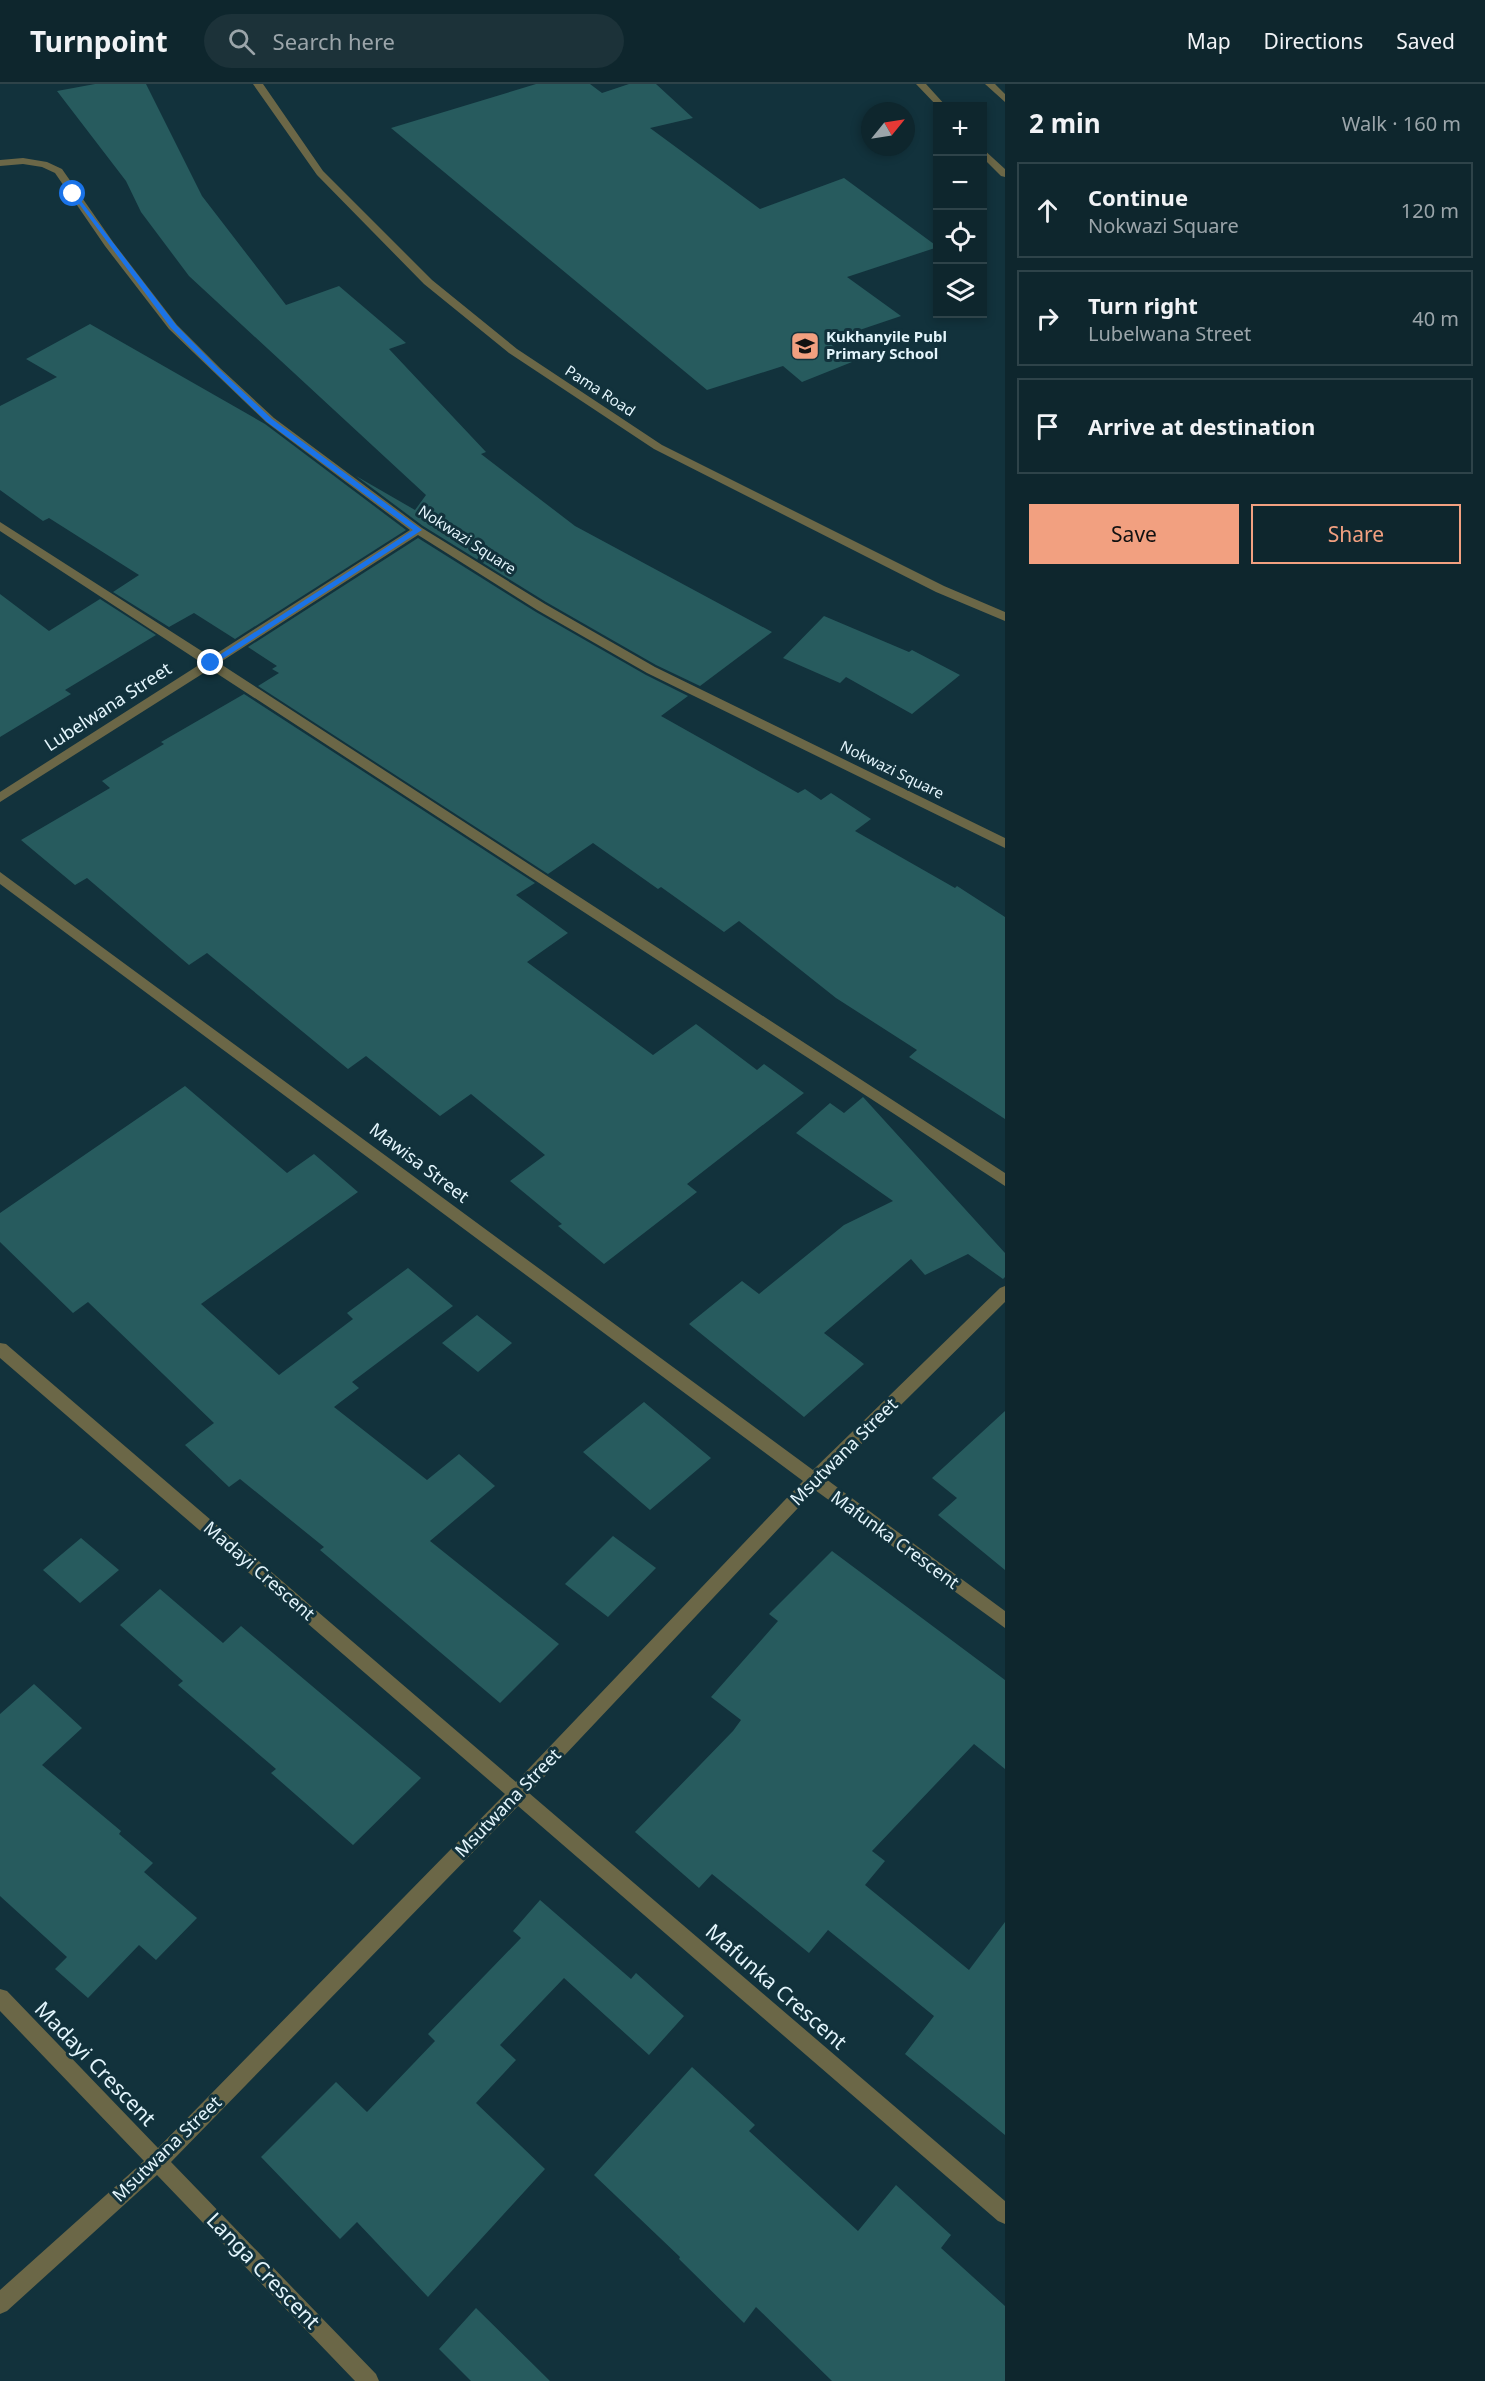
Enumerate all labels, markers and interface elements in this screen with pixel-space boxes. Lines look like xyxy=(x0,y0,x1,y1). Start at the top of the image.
search box xyxy=(204,14,624,68)
text: Turnpoint xyxy=(30,22,168,60)
icon: search xyxy=(225,25,258,58)
text: Search here xyxy=(273,26,395,56)
text: Map xyxy=(1187,27,1231,55)
text: Directions xyxy=(1264,27,1363,55)
text: Saved xyxy=(1396,27,1455,55)
north arrow xyxy=(861,102,915,156)
map controls xyxy=(933,102,987,318)
button: + xyxy=(933,102,987,156)
text: 2 min xyxy=(1029,105,1101,141)
text: Walk · 160 m xyxy=(1342,110,1461,137)
button: − xyxy=(933,156,987,210)
route start xyxy=(59,180,85,206)
text: Continue xyxy=(1088,182,1188,212)
icon: ahead xyxy=(1031,194,1064,227)
text: 120 m xyxy=(1401,197,1459,224)
button: locate xyxy=(933,210,987,264)
text: Nokwazi Square xyxy=(1088,212,1239,239)
button: layers xyxy=(933,264,987,318)
text: Turn right xyxy=(1088,290,1198,320)
icon: right xyxy=(1031,302,1064,335)
text: 40 m xyxy=(1412,305,1459,332)
text: Lubelwana Street xyxy=(1088,320,1251,347)
place label: Kukhanyile Publ Primary School xyxy=(826,326,947,363)
school or university icon: Kukhanyile Publ Primary School xyxy=(789,330,821,362)
street label: Pama Road xyxy=(562,360,639,420)
icon: arrive xyxy=(1031,410,1064,443)
text: Arrive at destination xyxy=(1088,411,1315,441)
street label: Nokwazi Square xyxy=(415,500,520,578)
button: Save xyxy=(1029,504,1239,564)
button: Share xyxy=(1251,504,1461,564)
route end xyxy=(197,649,223,675)
street label: Lubelwana Street xyxy=(39,656,176,756)
street label: Nokwazi Square xyxy=(837,735,948,803)
street label: Mawisa Street xyxy=(365,1117,475,1208)
street label: Msutwana Street xyxy=(784,1392,903,1510)
street label: Mafunka Crescent xyxy=(827,1485,965,1594)
street label: Madayi Crescent xyxy=(199,1515,321,1625)
street label: Msutwana Street xyxy=(449,1742,566,1862)
street label: Mafunka Crescent xyxy=(700,1917,853,2056)
street label: Madayi Crescent xyxy=(29,1995,163,2132)
street label: Msutwana Street xyxy=(107,2090,226,2207)
street label: Langa Crescent xyxy=(201,2206,327,2335)

